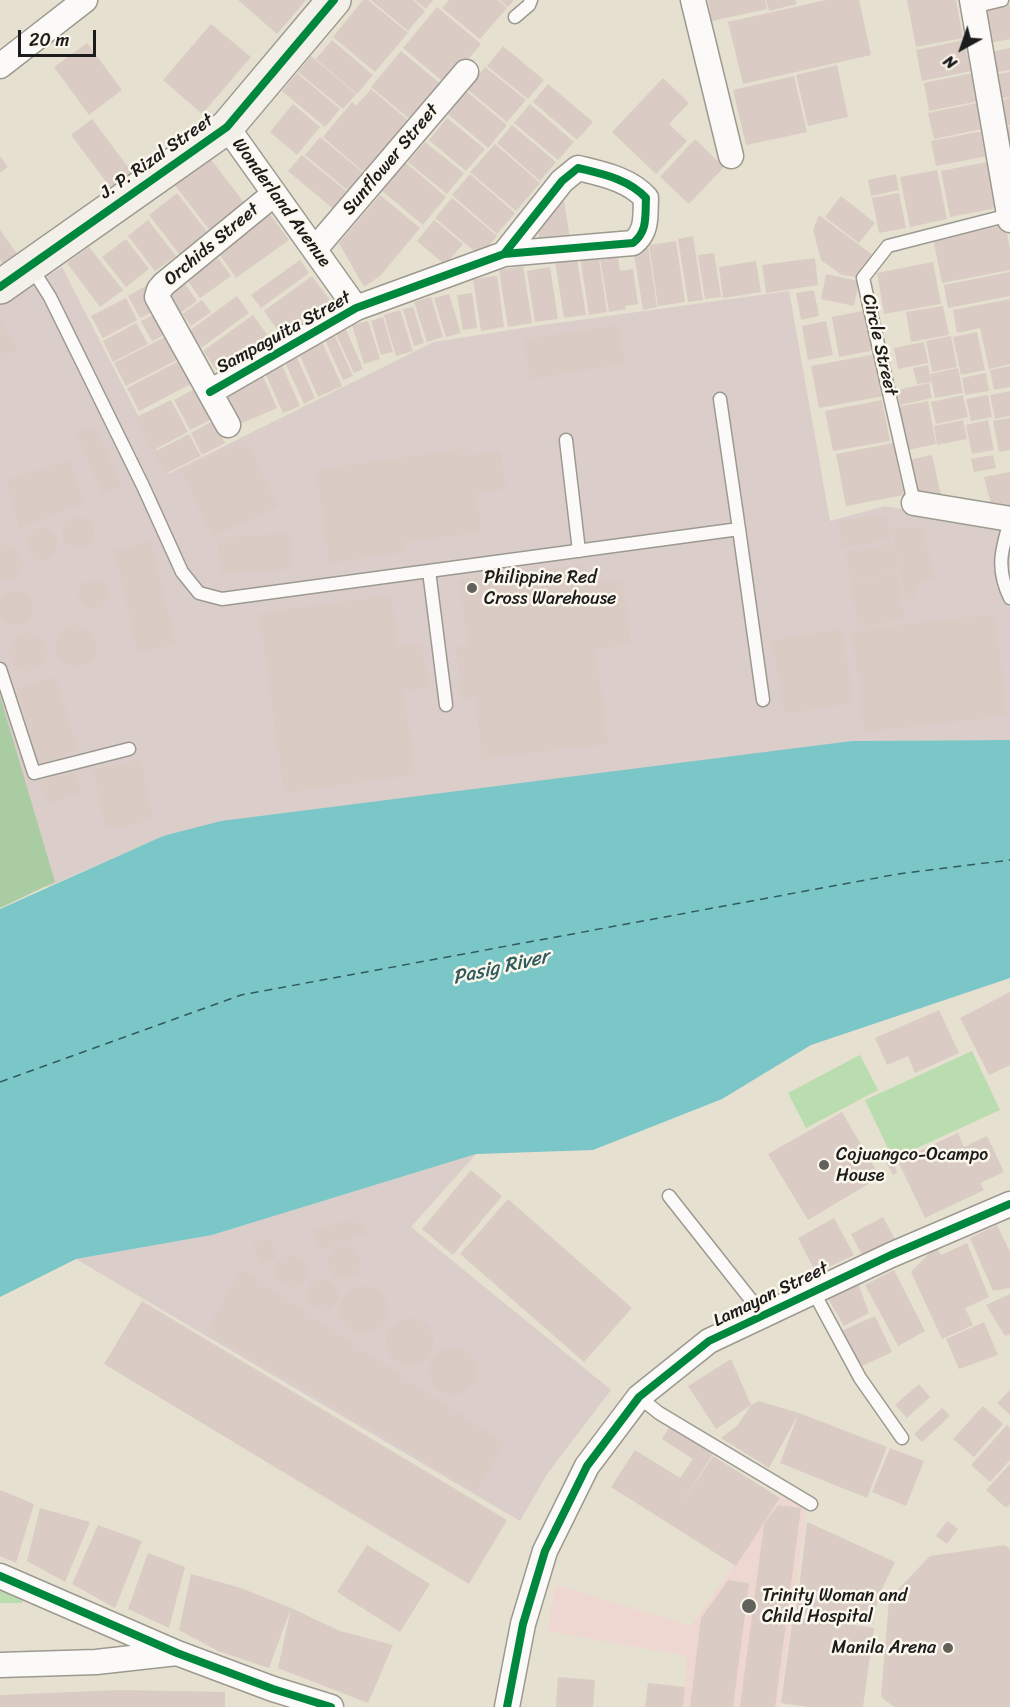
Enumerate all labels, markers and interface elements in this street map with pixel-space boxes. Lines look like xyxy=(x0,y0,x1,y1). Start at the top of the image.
scale bar xyxy=(21,18,99,56)
north arrow xyxy=(932,18,992,78)
text: 20 m xyxy=(29,24,69,56)
text: N xyxy=(937,47,964,77)
street label: Sunflower Street xyxy=(338,100,444,220)
street label: J. P. Rizal Street xyxy=(96,110,218,204)
street label: Wonderland Avenue xyxy=(227,134,335,272)
street label: Orchids Street xyxy=(160,199,264,291)
street label: Sampaguita Street xyxy=(213,287,355,379)
street label: Circle Street xyxy=(857,292,901,398)
place label: Philippine Red Cross Warehouse xyxy=(484,567,616,610)
marker: Philippine Red Cross Warehouse xyxy=(465,581,479,595)
water label: Pasig River xyxy=(451,945,551,991)
place label: Cojuangco-Ocampo House xyxy=(836,1144,988,1186)
marker: Cojuangco-Ocampo House xyxy=(817,1158,831,1172)
street label: Lamayan Street xyxy=(710,1258,832,1332)
place label: Trinity Woman and Child Hospital xyxy=(762,1585,907,1628)
marker: Trinity Woman and Child Hospital xyxy=(740,1597,758,1615)
place label: Manila Arena xyxy=(832,1637,936,1659)
marker: Manila Arena xyxy=(941,1641,955,1655)

